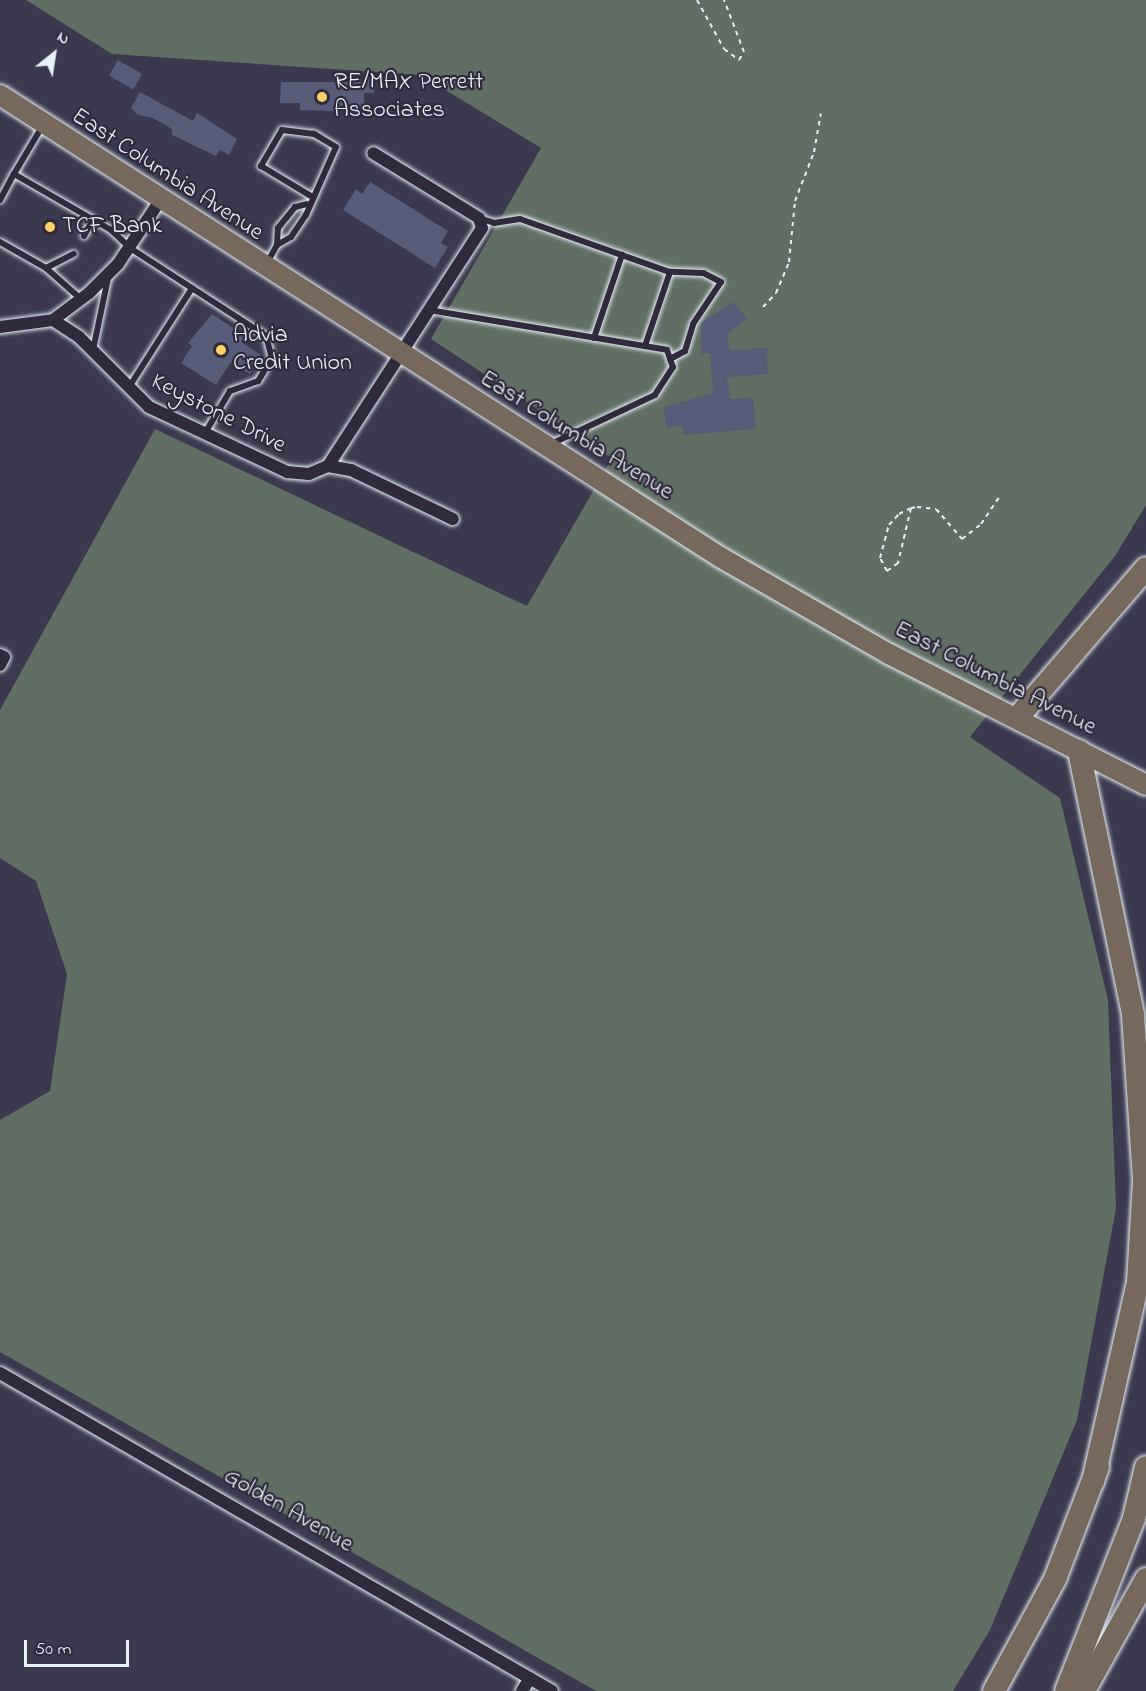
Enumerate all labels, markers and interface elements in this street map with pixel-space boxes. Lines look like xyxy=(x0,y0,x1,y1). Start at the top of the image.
north arrow xyxy=(24,24,84,84)
text: N xyxy=(52,25,74,52)
place label: RE/MAX Perrett Associates xyxy=(334,69,483,125)
marker: RE/MAX Perrett Associates xyxy=(315,90,329,104)
street label: East Columbia Avenue xyxy=(66,102,268,248)
place label: TCF Bank xyxy=(62,213,162,241)
marker: TCF Bank xyxy=(43,220,57,234)
place label: Advia Credit Union xyxy=(233,322,352,378)
marker: Advia Credit Union xyxy=(214,343,228,357)
street label: East Columbia Avenue xyxy=(474,365,678,507)
street label: Keystone Drive xyxy=(146,368,290,460)
street label: East Columbia Avenue xyxy=(889,616,1101,742)
street label: Golden Avenue xyxy=(218,1462,358,1560)
scale bar xyxy=(27,1628,132,1666)
text: 50 m xyxy=(35,1637,72,1663)

